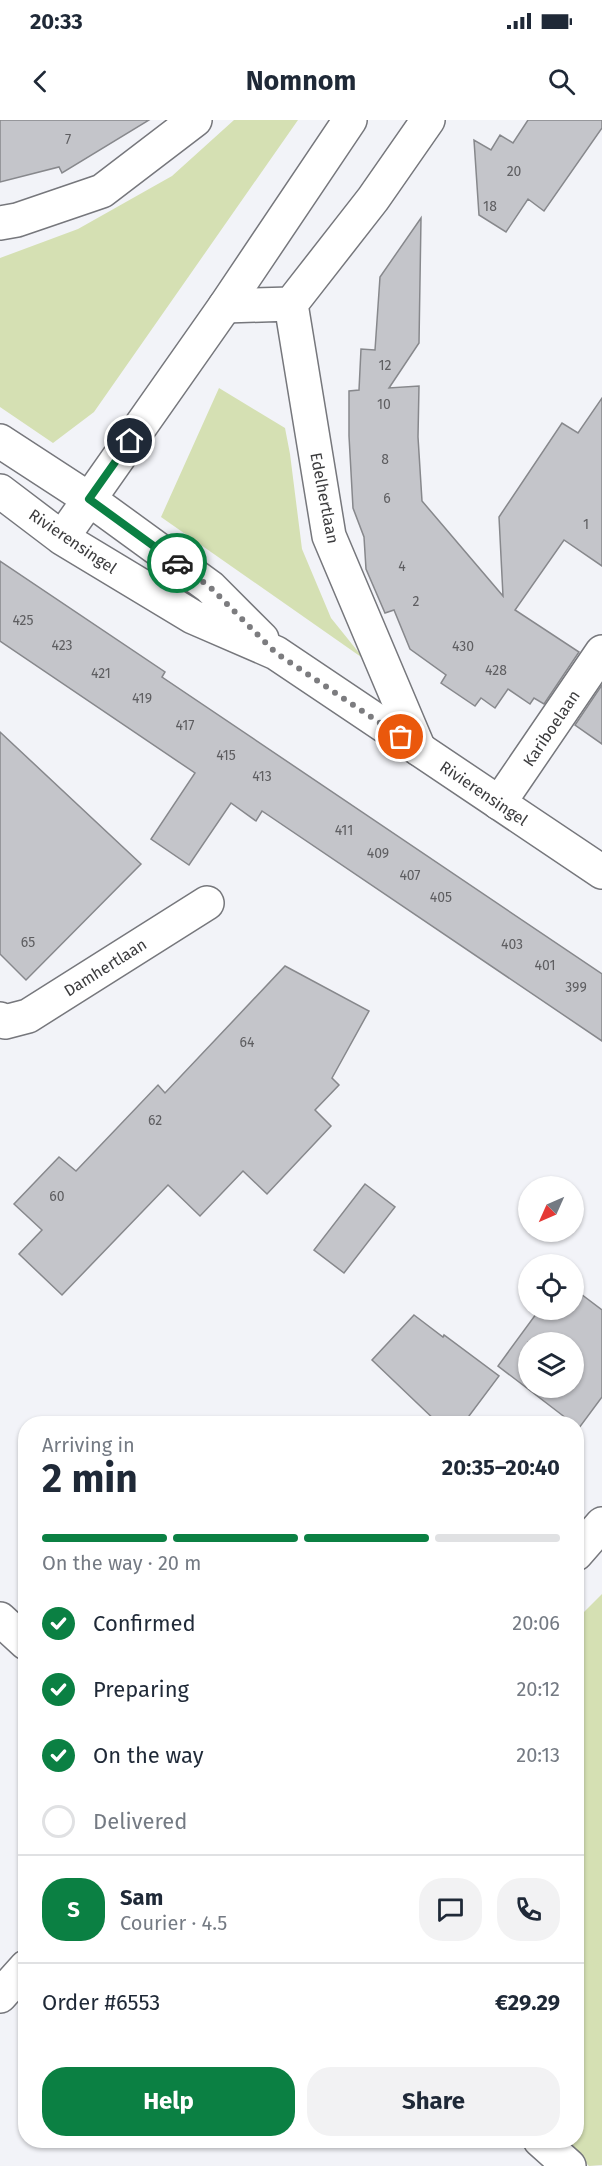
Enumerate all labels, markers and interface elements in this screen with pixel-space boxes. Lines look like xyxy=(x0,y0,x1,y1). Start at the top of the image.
text: 20:33 xyxy=(30,8,83,35)
icon: back xyxy=(24,65,57,98)
text: Nomnom xyxy=(246,65,356,97)
icon: search xyxy=(545,65,578,98)
house number: 7 xyxy=(65,131,71,148)
house number: 20 xyxy=(507,163,522,180)
house number: 18 xyxy=(483,198,497,215)
house number: 12 xyxy=(379,357,392,374)
house number: 10 xyxy=(377,396,391,413)
pin xyxy=(104,415,155,466)
icon: home xyxy=(113,424,146,457)
street label: Edelhertlaan xyxy=(306,451,343,545)
house number: 8 xyxy=(381,451,389,468)
house number: 6 xyxy=(383,490,391,507)
street label: Rivierensingel xyxy=(25,505,121,578)
house number: 1 xyxy=(583,516,589,533)
courier xyxy=(147,533,207,593)
icon: car xyxy=(161,547,194,580)
house number: 4 xyxy=(398,558,406,575)
house number: 2 xyxy=(413,593,420,610)
house number: 425 xyxy=(12,612,34,629)
house number: 423 xyxy=(51,637,73,654)
house number: 430 xyxy=(452,638,474,655)
house number: 428 xyxy=(485,662,507,679)
house number: 421 xyxy=(91,665,111,682)
street label: Kariboelaan xyxy=(519,687,584,770)
house number: 419 xyxy=(132,690,152,707)
pin xyxy=(375,711,426,762)
house number: 417 xyxy=(176,717,194,734)
icon: bag xyxy=(384,720,417,753)
house number: 415 xyxy=(216,747,236,764)
street label: Rivierensingel xyxy=(436,757,532,830)
house number: 413 xyxy=(252,768,272,785)
house number: 411 xyxy=(335,822,353,839)
house number: 409 xyxy=(367,845,389,862)
house number: 407 xyxy=(399,867,421,884)
house number: 405 xyxy=(430,889,452,906)
house number: 65 xyxy=(21,934,35,951)
street label: Damhertlaan xyxy=(60,935,150,1000)
house number: 403 xyxy=(501,936,523,953)
house number: 401 xyxy=(535,957,555,974)
house number: 399 xyxy=(565,979,587,996)
house number: 64 xyxy=(240,1034,255,1051)
house number: 62 xyxy=(148,1112,162,1129)
north arrow xyxy=(518,1176,584,1242)
map controls xyxy=(518,1176,584,1398)
house number: 60 xyxy=(49,1188,65,1205)
button: locate xyxy=(518,1254,584,1320)
button: layers xyxy=(518,1332,584,1398)
text: Arriving in xyxy=(42,1433,135,1457)
text: 20:35–20:40 xyxy=(442,1454,560,1481)
text: 2 min xyxy=(42,1456,138,1502)
text: On the way · 20 m xyxy=(42,1551,201,1575)
icon: check xyxy=(42,1607,75,1640)
text: Confirmed xyxy=(93,1610,196,1637)
text: 20:06 xyxy=(512,1611,560,1635)
icon: check xyxy=(42,1673,75,1706)
text: Preparing xyxy=(93,1676,189,1703)
text: 20:12 xyxy=(516,1677,560,1701)
icon: check xyxy=(42,1739,75,1772)
text: On the way xyxy=(93,1742,204,1769)
text: 20:13 xyxy=(516,1743,560,1767)
text: Delivered xyxy=(93,1808,188,1835)
button: chat xyxy=(419,1878,482,1941)
button: phone xyxy=(497,1878,560,1941)
text: Sam xyxy=(120,1884,163,1911)
text: S xyxy=(67,1896,80,1923)
text: Courier · 4.5 xyxy=(120,1911,227,1935)
text: Order #6553 xyxy=(42,1989,160,2016)
text: €29.29 xyxy=(495,1989,560,2016)
button: Help xyxy=(42,2067,295,2136)
button: Share xyxy=(307,2067,560,2136)

